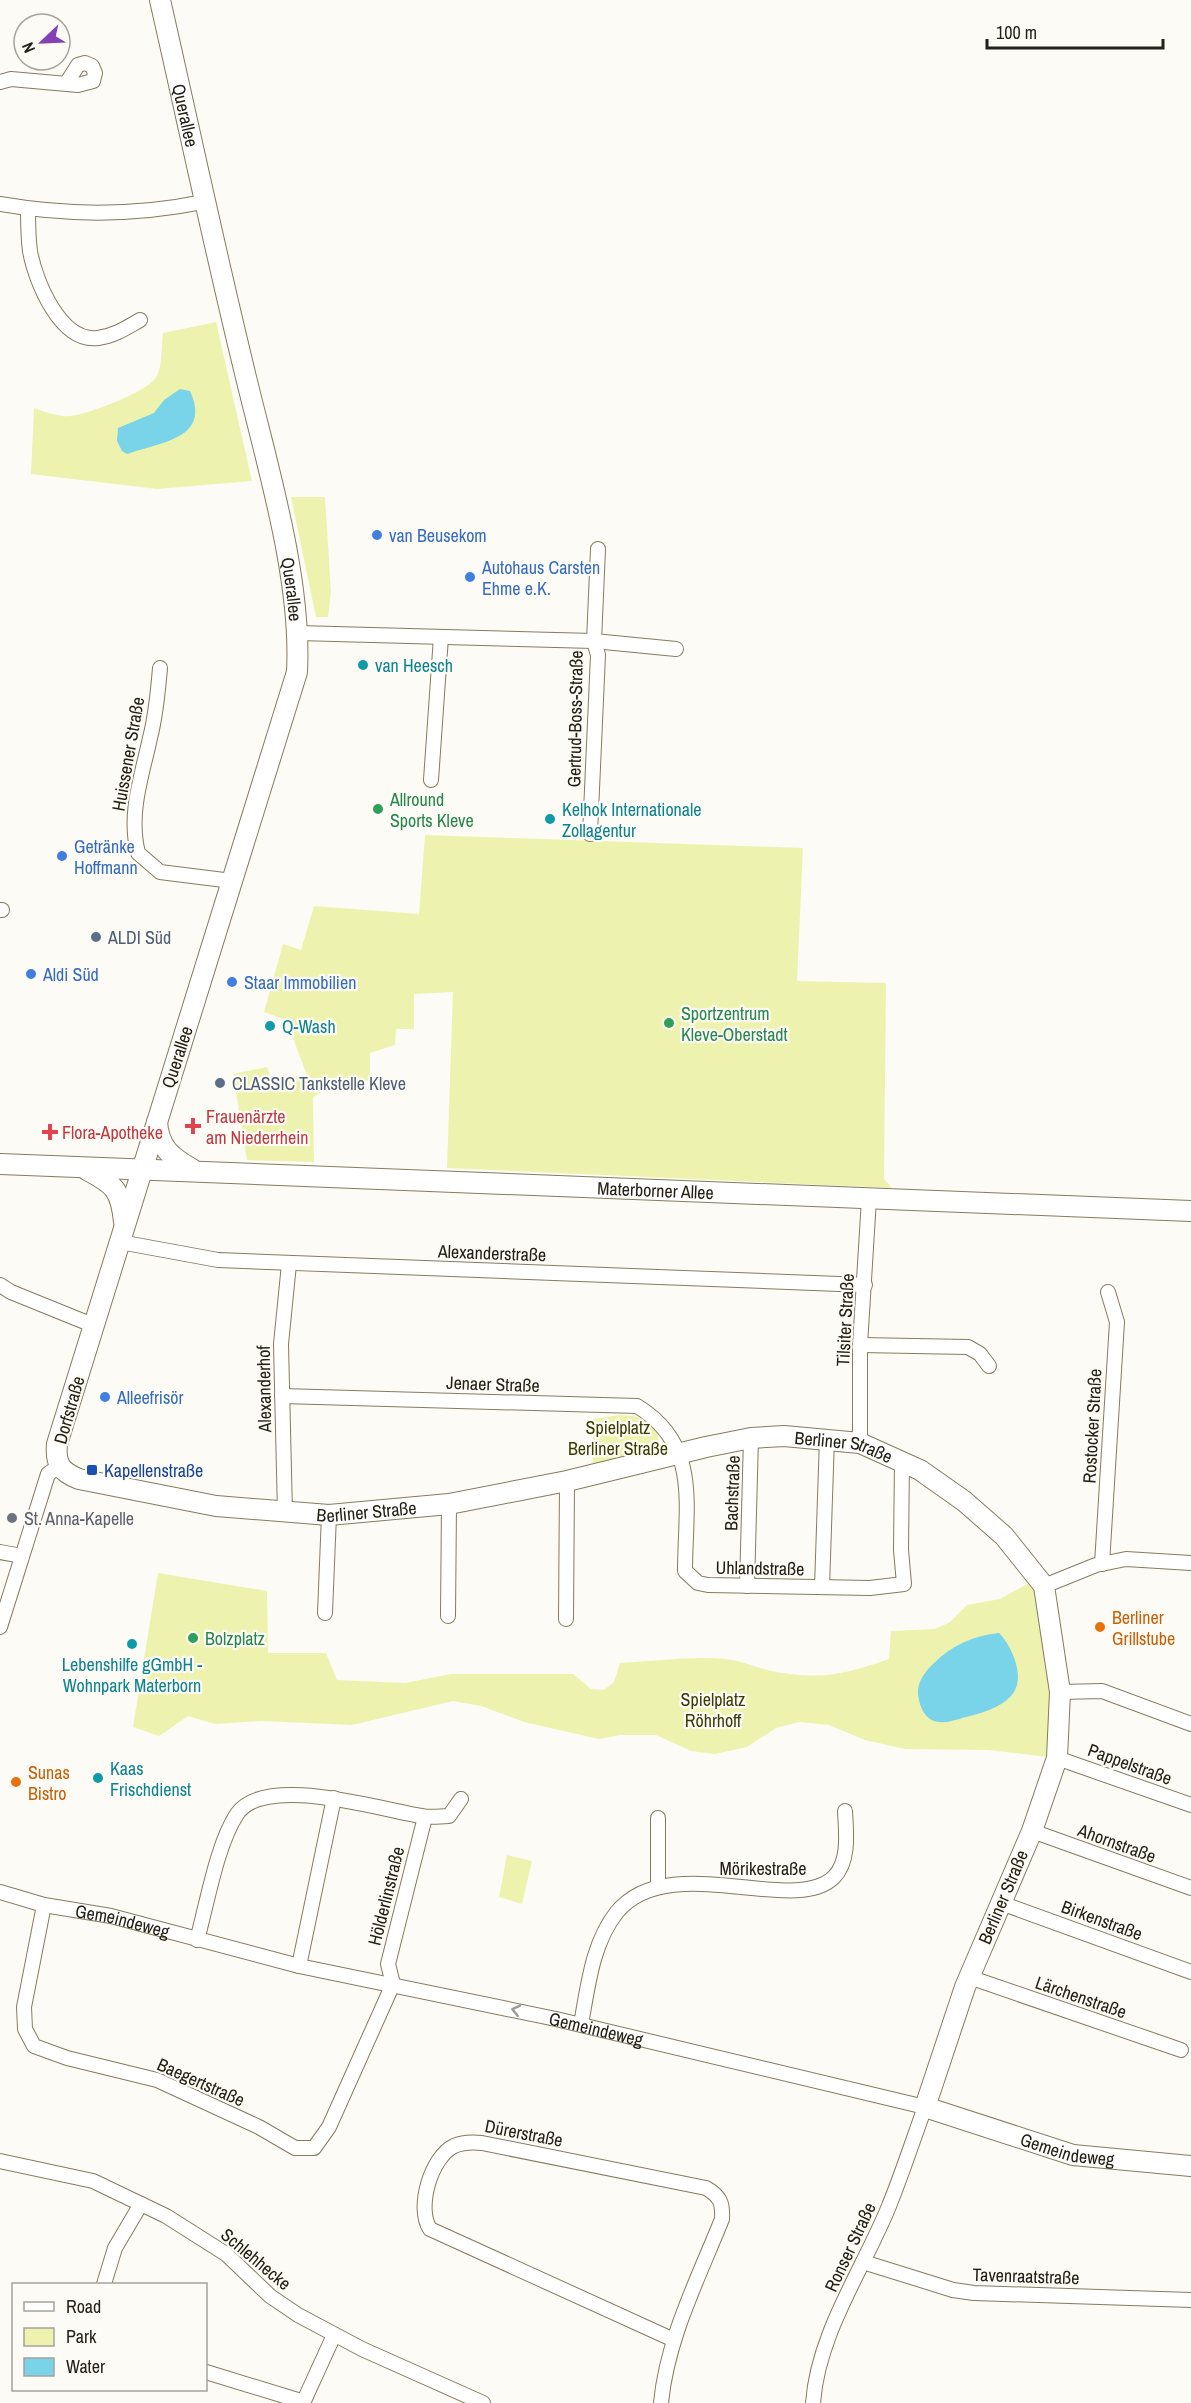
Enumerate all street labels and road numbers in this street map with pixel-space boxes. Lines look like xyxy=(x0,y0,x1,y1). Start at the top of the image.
street label: Querallee xyxy=(167,81,205,149)
street label: Querallee xyxy=(276,555,309,622)
street label: Gertrud-Boss-Straße xyxy=(561,650,589,788)
street label: Huissener Straße xyxy=(106,695,150,813)
street label: Querallee xyxy=(155,1023,199,1091)
street label: Materborner Allee xyxy=(597,1175,714,1205)
street label: Alexanderstraße xyxy=(436,1239,547,1267)
street label: Tilsiter Straße xyxy=(830,1273,860,1367)
street label: Alexanderhof xyxy=(251,1344,277,1434)
street label: Rostocker Straße xyxy=(1077,1368,1107,1484)
street label: Jenaer Straße xyxy=(446,1370,540,1398)
street label: Dorfstraße xyxy=(47,1373,91,1447)
street label: Berliner Straße xyxy=(794,1425,897,1469)
street label: Bachstraße xyxy=(718,1455,746,1531)
street label: Berliner Straße xyxy=(316,1495,418,1528)
street label: Uhlandstraße xyxy=(715,1555,805,1581)
street label: Pappelstraße xyxy=(1084,1737,1176,1791)
street label: Ahornstraße xyxy=(1074,1817,1159,1869)
street label: Hölderlinstraße xyxy=(362,1844,410,1948)
street label: Berliner Straße xyxy=(972,1846,1034,1948)
street label: Mörikestraße xyxy=(720,1856,806,1881)
street label: Birkenstraße xyxy=(1058,1894,1146,1946)
street label: Gemeindeweg xyxy=(74,1898,173,1944)
street label: Lärchenstraße xyxy=(1032,1970,1130,2024)
street label: Gemeindeweg xyxy=(547,2005,647,2052)
street label: Baegertstraße xyxy=(153,2052,249,2112)
street label: Dürerstraße xyxy=(483,2113,565,2153)
street label: Gemeindeweg xyxy=(1017,2126,1116,2171)
street label: Ronser Straße xyxy=(818,2198,882,2296)
street label: Schlehhecke xyxy=(216,2222,296,2296)
street label: Tavenraatstraße xyxy=(972,2262,1080,2290)

